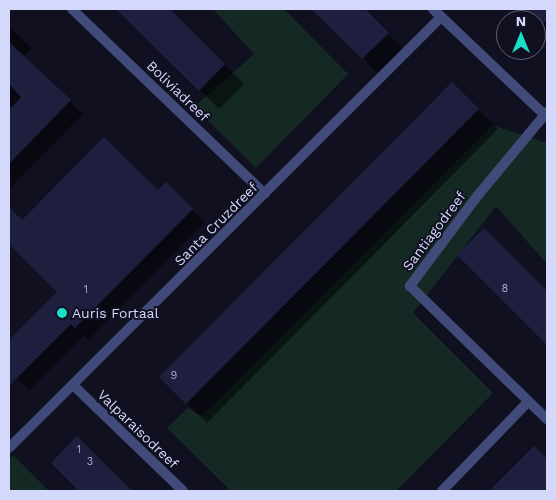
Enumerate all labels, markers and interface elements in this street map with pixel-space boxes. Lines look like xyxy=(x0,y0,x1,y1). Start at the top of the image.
north arrow xyxy=(496,10,546,60)
text: N xyxy=(516,13,526,29)
street label: Boliviadreef xyxy=(143,57,213,125)
street label: Santa Cruzdreef xyxy=(171,179,261,269)
street label: Santiagodreef xyxy=(399,188,469,274)
house number: 8 xyxy=(502,282,508,296)
house number: 1 xyxy=(84,283,88,297)
place label: Auris Fortaal xyxy=(72,305,159,321)
marker: Auris Fortaal xyxy=(56,307,68,319)
house number: 9 xyxy=(171,369,177,383)
street label: Valparaisodreef xyxy=(94,386,182,472)
house number: 1 xyxy=(77,443,81,457)
house number: 3 xyxy=(87,455,93,469)

